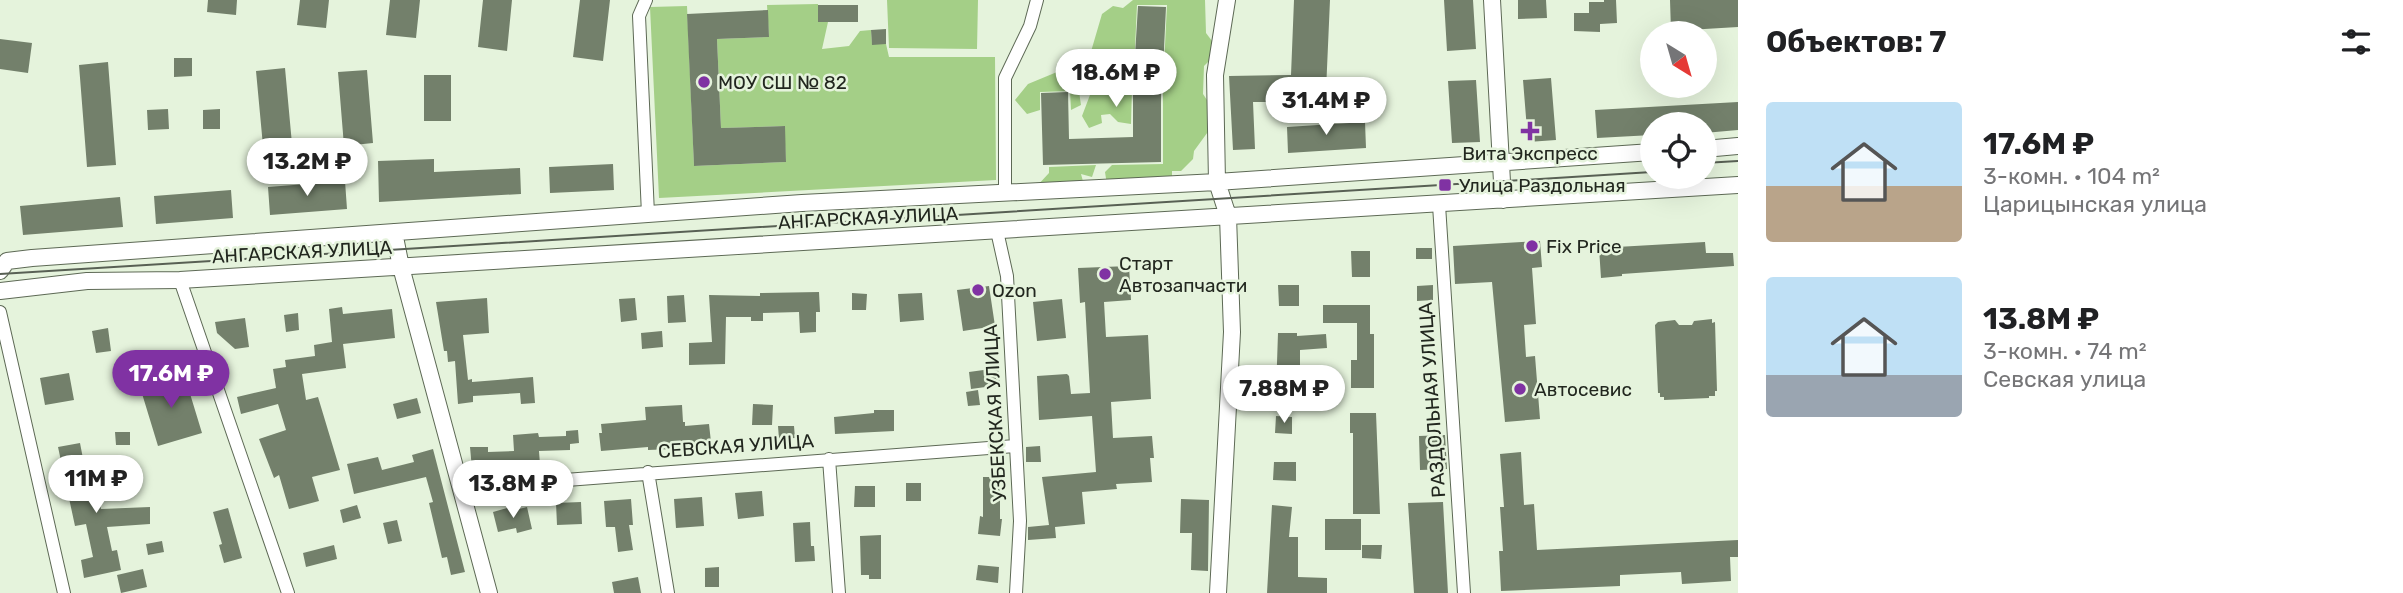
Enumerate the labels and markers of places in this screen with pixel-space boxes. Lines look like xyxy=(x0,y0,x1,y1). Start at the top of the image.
pin: 18.6M ₽ xyxy=(1051,50,1181,109)
place label: МОУ СШ № 82 xyxy=(718,71,847,94)
marker: МОУ СШ № 82 xyxy=(696,74,712,90)
pin: 31.4M ₽ xyxy=(1261,78,1391,137)
marker: Вита Экспресс xyxy=(1522,123,1538,139)
pin: 13.2M ₽ xyxy=(242,138,372,198)
place label: Вита Экспресс xyxy=(1462,142,1598,165)
place label: Улица Раздольная xyxy=(1459,174,1626,197)
marker: Улица Раздольная xyxy=(1437,177,1453,193)
place label: Fix Price xyxy=(1546,235,1622,258)
marker: Fix Price xyxy=(1524,238,1540,254)
place label: Старт Автозапчасти xyxy=(1119,252,1247,297)
marker: Старт Автозапчасти xyxy=(1097,266,1113,282)
place label: Ozon xyxy=(992,279,1037,302)
marker: Ozon xyxy=(970,282,986,298)
pin: 17.6M ₽ xyxy=(106,350,236,410)
pin: 7.88M ₽ xyxy=(1219,366,1349,425)
place label: Автосевис xyxy=(1534,378,1632,401)
marker: Автосевис xyxy=(1512,381,1528,397)
pin: 11M ₽ xyxy=(47,456,145,515)
pin: 13.8M ₽ xyxy=(448,461,578,520)

